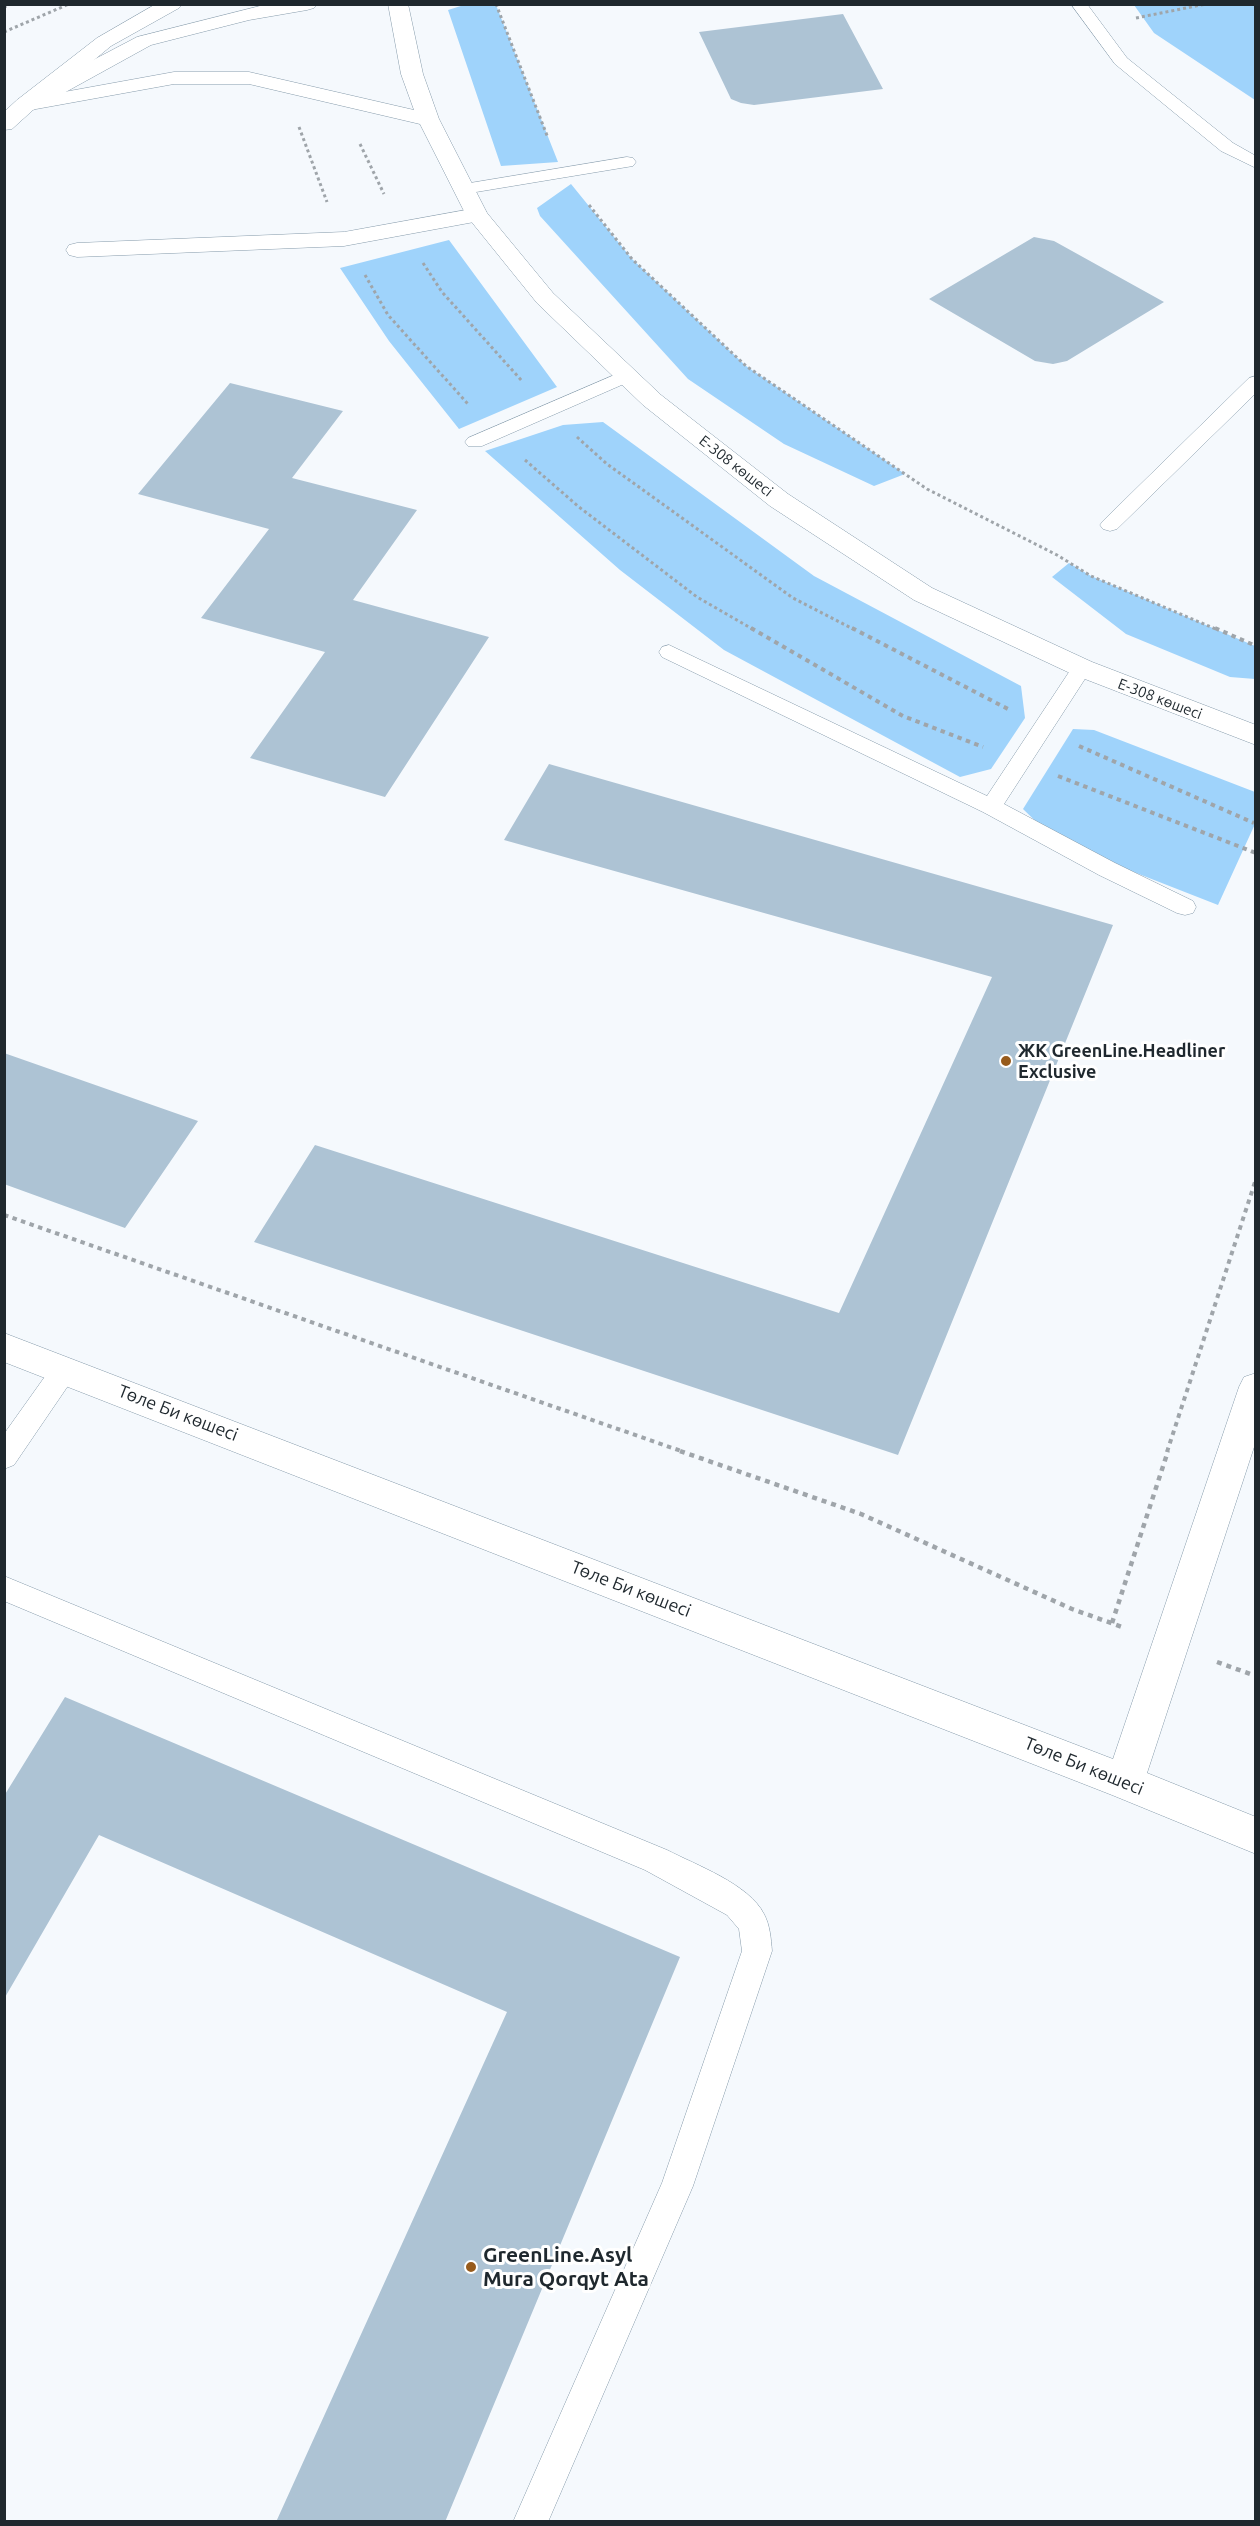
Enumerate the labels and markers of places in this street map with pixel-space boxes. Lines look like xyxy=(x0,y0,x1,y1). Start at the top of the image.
place label: ЖК GreenLine.Headliner Exclusive xyxy=(1018,1040,1225,1082)
marker: ЖК GreenLine.Headliner Exclusive xyxy=(999,1054,1013,1068)
place label: GreenLine.Asyl Mura Qorqyt Ata xyxy=(483,2242,649,2292)
marker: GreenLine.Asyl Mura Qorqyt Ata xyxy=(464,2260,478,2274)

